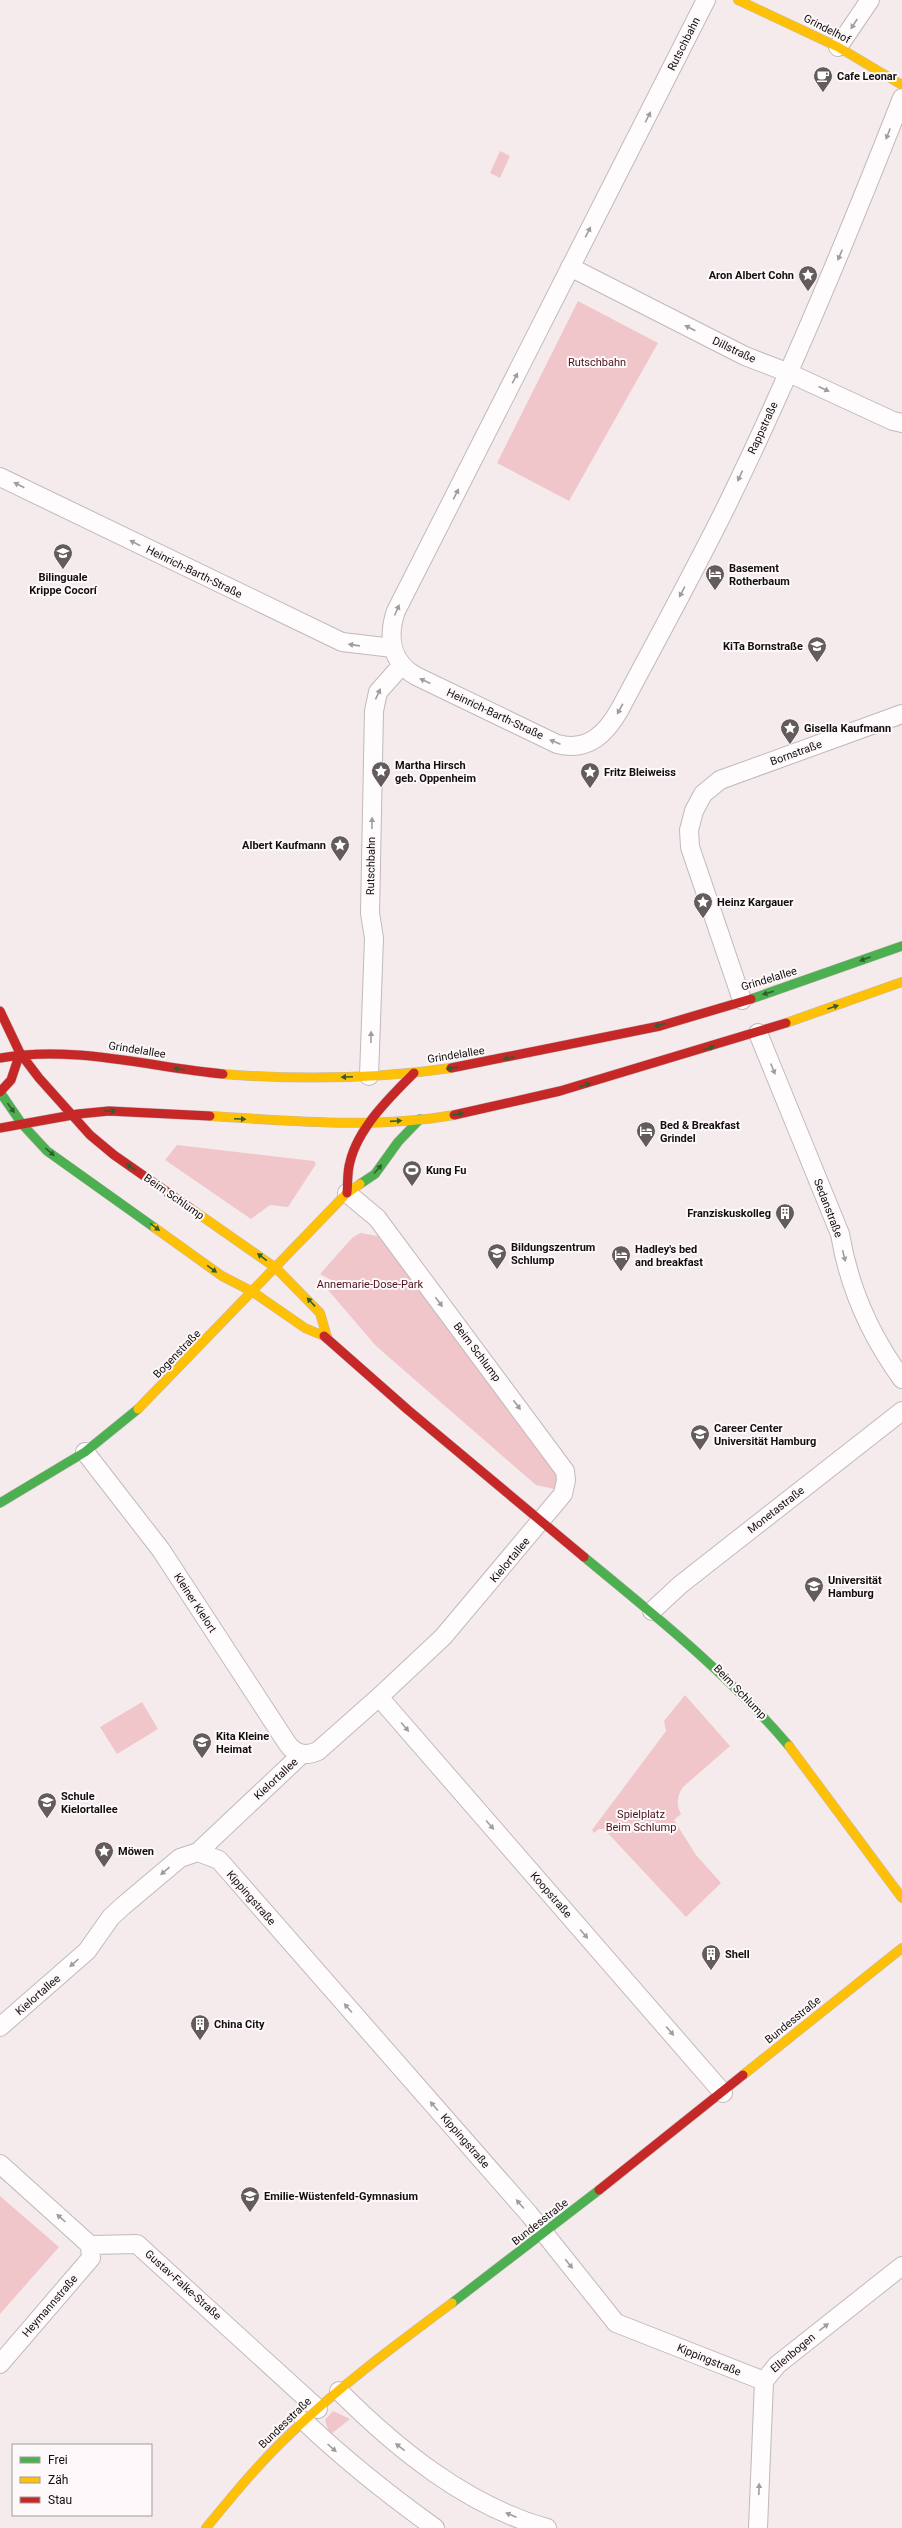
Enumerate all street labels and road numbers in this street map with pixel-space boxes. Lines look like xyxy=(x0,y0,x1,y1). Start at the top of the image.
street label: Grindelhof xyxy=(801,12,853,46)
street label: Rutschbahn xyxy=(665,15,703,73)
street label: Dillstraße xyxy=(710,334,758,366)
street label: Rappstraße xyxy=(745,400,781,456)
street label: Heinrich-Barth-Straße xyxy=(144,543,244,601)
street label: Heinrich-Barth-Straße xyxy=(445,686,546,742)
street label: Bornstraße xyxy=(768,738,824,768)
street label: Rutschbahn xyxy=(364,837,378,895)
street label: Grindelallee xyxy=(740,964,799,994)
street label: Grindelallee xyxy=(107,1039,167,1061)
street label: Grindelallee xyxy=(426,1044,486,1066)
street label: Beim Schlump xyxy=(141,1171,207,1223)
street label: Sedanstraße xyxy=(811,1177,845,1239)
street label: Beim Schlump xyxy=(451,1320,503,1384)
street label: Bogenstraße xyxy=(151,1327,203,1381)
street label: Monetastraße xyxy=(745,1484,807,1536)
street label: Kielortallee xyxy=(487,1535,533,1585)
street label: Kleiner Kielort xyxy=(171,1571,219,1636)
street label: Beim Schlump xyxy=(711,1662,769,1722)
street label: Kielortallee xyxy=(251,1755,301,1802)
street label: Kippingstraße xyxy=(224,1868,278,1928)
street label: Koopstraße xyxy=(528,1869,575,1921)
street label: Kielortallee xyxy=(13,1972,63,2018)
street label: Bundesstraße xyxy=(763,1993,824,2046)
street label: Kippingstraße xyxy=(438,2111,492,2171)
street label: Bundesstraße xyxy=(509,2196,571,2248)
street label: Gustav-Falke-Straße xyxy=(142,2247,224,2323)
street label: Heymannstraße xyxy=(20,2272,81,2340)
street label: Ellenbogen xyxy=(768,2331,818,2375)
street label: Kippingstraße xyxy=(675,2341,743,2379)
street label: Bundesstraße xyxy=(256,2395,314,2451)

